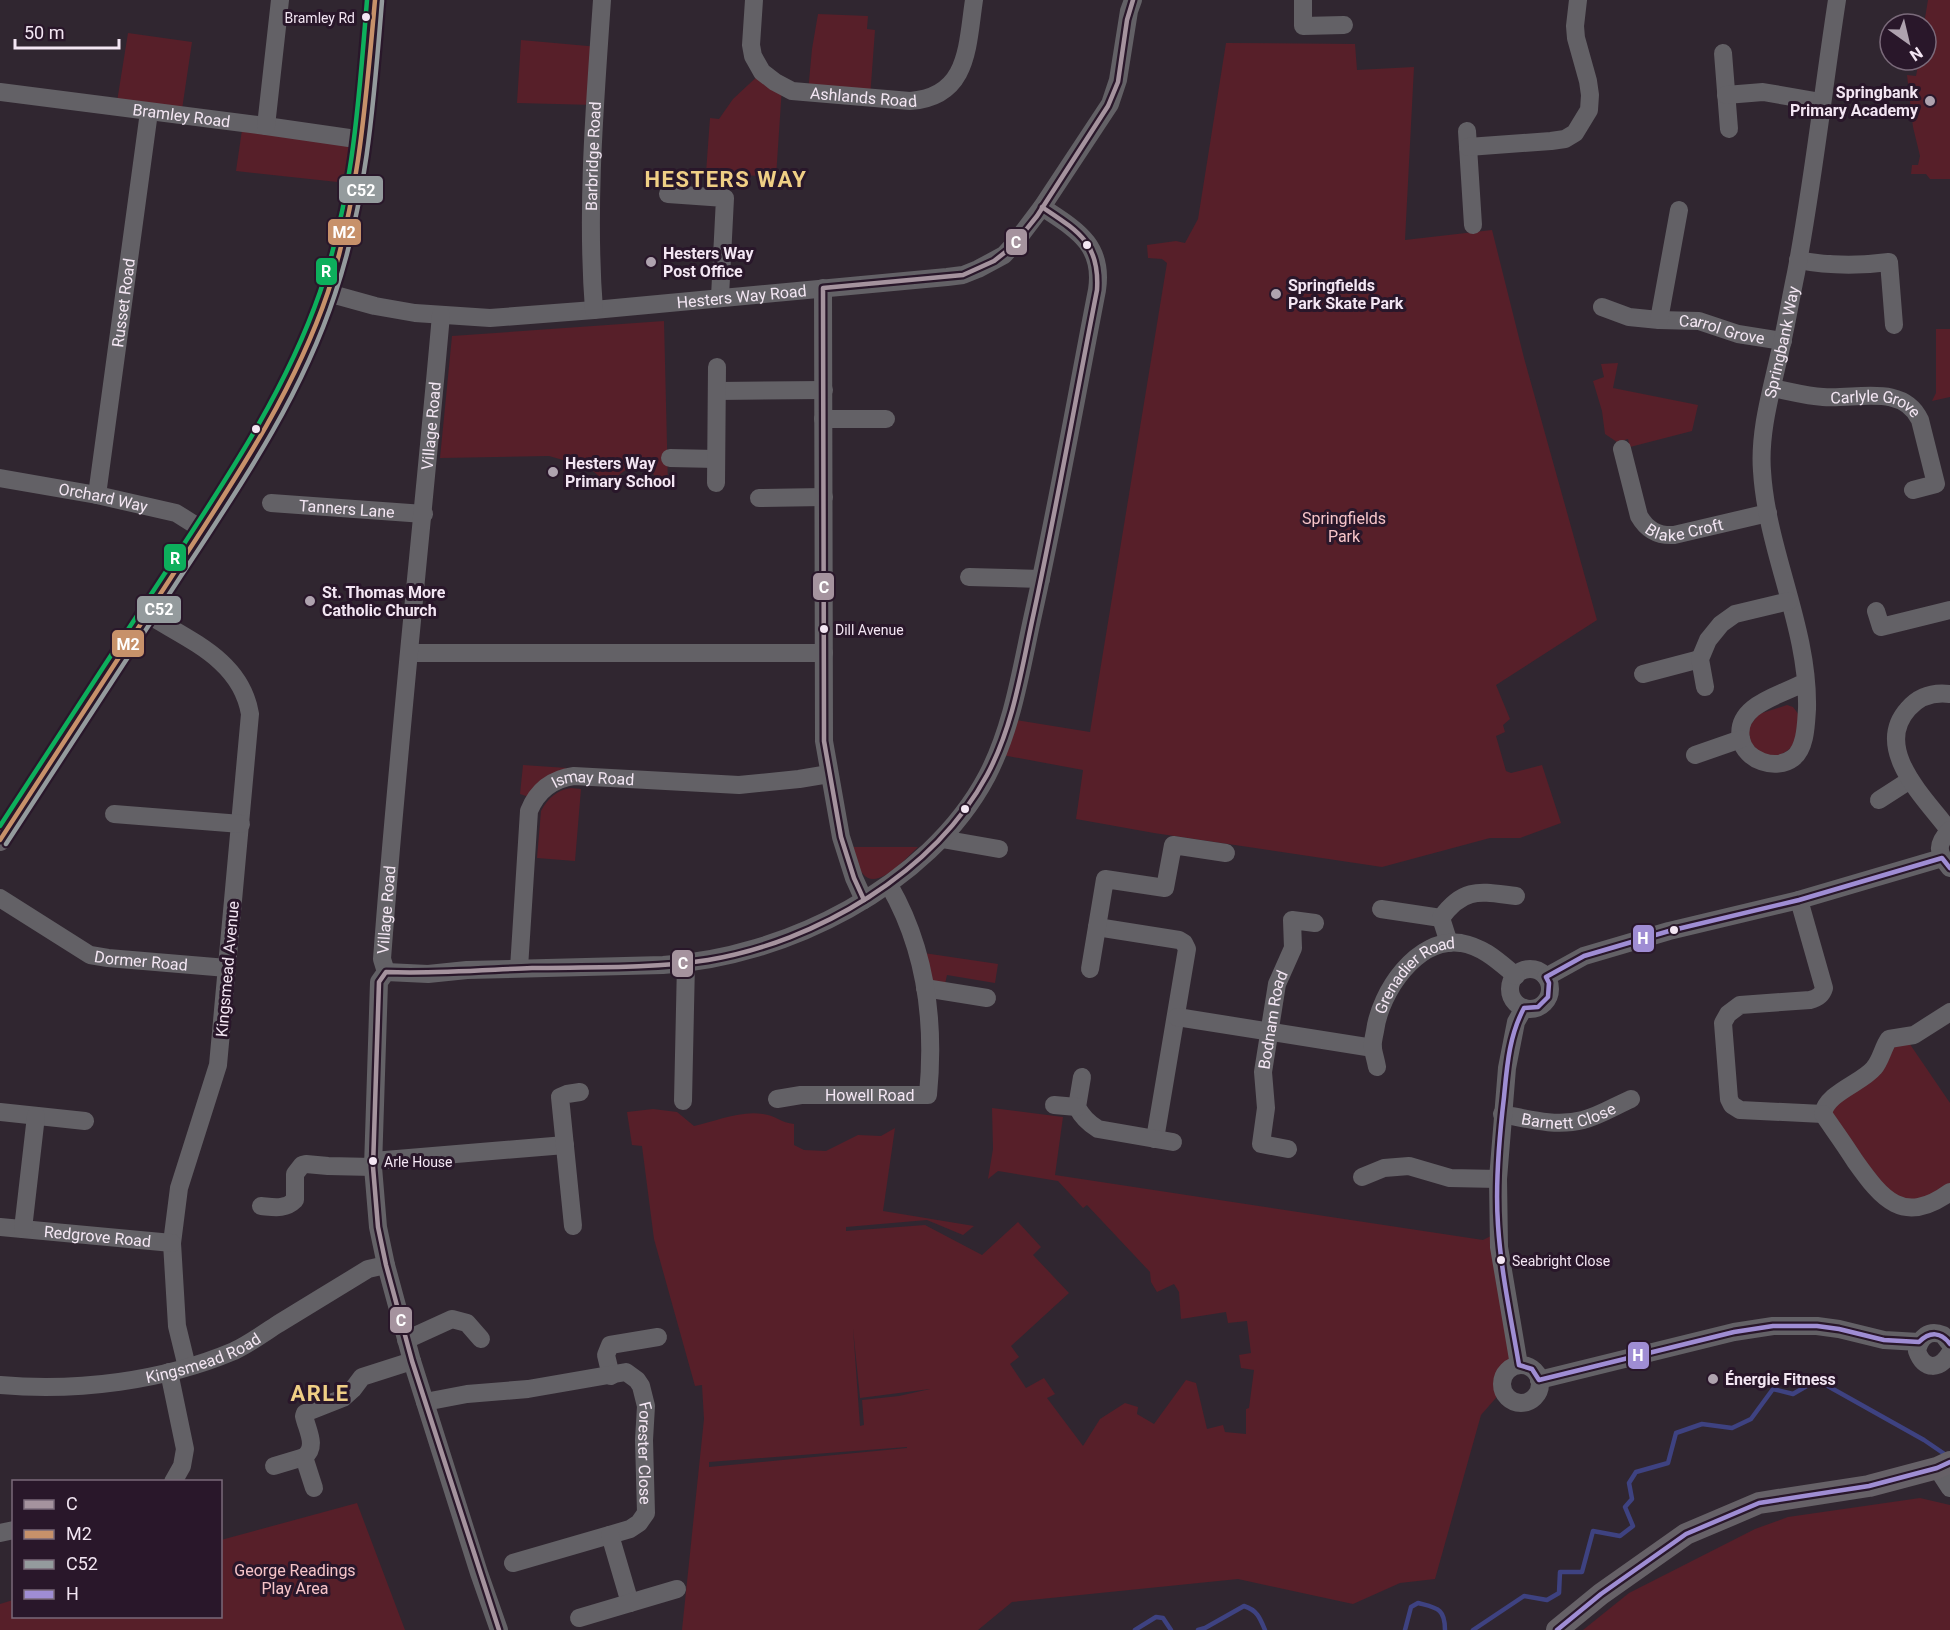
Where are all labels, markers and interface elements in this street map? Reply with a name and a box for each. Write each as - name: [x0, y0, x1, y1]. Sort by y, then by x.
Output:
- place label: Bramley Rd: [285, 10, 355, 26]
- marker: Bramley Rd: [360, 11, 372, 23]
- scale bar: [15, 12, 118, 50]
- north arrow: [1878, 12, 1938, 72]
- text: 50 m: [24, 22, 64, 43]
- text: N: [1906, 43, 1926, 65]
- place label: Springbank Primary Academy: [1790, 83, 1919, 120]
- street label: Ashlands Road: [809, 84, 918, 111]
- marker: Springbank Primary Academy: [1923, 94, 1937, 108]
- street label: Bramley Road: [131, 100, 231, 131]
- street label: Barbridge Road: [582, 101, 605, 211]
- district label: HESTERS WAY: [645, 167, 807, 192]
- line badge: C52: [338, 175, 384, 204]
- text: C52: [347, 181, 375, 200]
- line badge: M2: [327, 218, 362, 246]
- text: M2: [332, 223, 356, 242]
- line badge: C: [1005, 228, 1028, 256]
- text: C: [1011, 233, 1021, 252]
- unlabelled marker: [1081, 239, 1093, 251]
- place label: Hesters Way Post Office: [663, 244, 754, 281]
- marker: Hesters Way Post Office: [644, 255, 658, 269]
- street label: Russet Road: [108, 257, 139, 349]
- line badge: R: [315, 257, 338, 286]
- text: R: [321, 262, 331, 281]
- place label: Springfields Park Skate Park: [1288, 276, 1404, 313]
- street label: Hesters Way Road: [676, 281, 807, 312]
- street label: Springbank Way: [1761, 284, 1803, 400]
- marker: Springfields Park Skate Park: [1269, 287, 1283, 301]
- street label: Carrol Grove: [1679, 312, 1766, 348]
- street label: Village Road: [418, 381, 445, 471]
- street label: Carlyle Grove: [1830, 387, 1925, 421]
- unlabelled marker: [250, 423, 262, 435]
- place label: Hesters Way Primary School: [565, 454, 675, 491]
- marker: Hesters Way Primary School: [546, 465, 560, 479]
- street label: Orchard Way: [57, 479, 150, 516]
- street label: Tanners Lane: [298, 496, 395, 522]
- park label: Springfields Park: [1302, 509, 1386, 546]
- street label: Blake Croft: [1642, 515, 1725, 545]
- line badge: R: [163, 543, 187, 572]
- text: R: [170, 549, 180, 568]
- line badge: C: [812, 572, 835, 601]
- text: C: [819, 578, 829, 597]
- place label: St. Thomas More Catholic Church: [322, 583, 446, 620]
- marker: St. Thomas More Catholic Church: [303, 594, 317, 608]
- line badge: C52: [136, 595, 182, 624]
- text: C52: [145, 600, 173, 619]
- place label: Dill Avenue: [835, 622, 904, 638]
- marker: Dill Avenue: [818, 623, 830, 635]
- line badge: M2: [111, 629, 145, 658]
- text: M2: [116, 635, 140, 654]
- street label: Ismay Road: [548, 766, 635, 792]
- unlabelled marker: [959, 803, 971, 815]
- street label: Village Road: [373, 865, 399, 955]
- street label: Kingsmead Avenue: [212, 900, 243, 1038]
- line badge: H: [1632, 924, 1655, 953]
- unlabelled marker: [1668, 924, 1680, 936]
- text: H: [1637, 929, 1649, 948]
- street label: Grenadier Road: [1371, 933, 1456, 1017]
- street label: Dormer Road: [93, 947, 189, 975]
- line badge: C: [671, 949, 694, 978]
- text: C: [678, 954, 688, 973]
- street label: Bodnam Road: [1255, 967, 1292, 1071]
- street label: Howell Road: [825, 1086, 914, 1105]
- street label: Barnett Close: [1520, 1099, 1619, 1133]
- place label: Arle House: [384, 1154, 453, 1170]
- marker: Arle House: [367, 1155, 379, 1167]
- street label: Redgrove Road: [43, 1222, 152, 1251]
- place label: Seabright Close: [1512, 1253, 1610, 1269]
- marker: Seabright Close: [1495, 1254, 1507, 1266]
- line badge: C: [389, 1306, 413, 1334]
- text: C: [396, 1311, 406, 1330]
- street label: Kingsmead Road: [144, 1329, 264, 1387]
- line badge: H: [1627, 1341, 1650, 1370]
- text: H: [1632, 1346, 1644, 1365]
- place label: Énergie Fitness: [1725, 1370, 1836, 1389]
- marker: Énergie Fitness: [1706, 1372, 1720, 1386]
- district label: ARLE: [290, 1381, 350, 1406]
- street label: Forester Close: [634, 1400, 656, 1505]
- legend: [12, 1480, 222, 1618]
- text: C: [66, 1493, 78, 1514]
- text: M2: [66, 1523, 92, 1544]
- text: C52: [66, 1553, 98, 1574]
- park label: George Readings Play Area: [234, 1561, 356, 1598]
- text: H: [66, 1583, 79, 1604]

